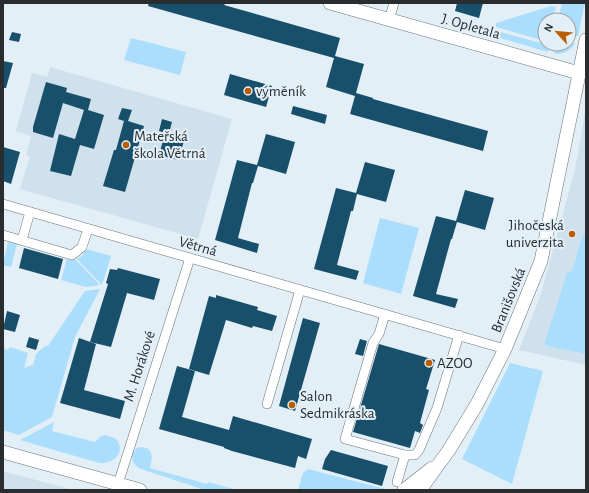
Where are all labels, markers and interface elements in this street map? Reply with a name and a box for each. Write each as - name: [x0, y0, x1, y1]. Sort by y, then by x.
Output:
- street label: J. Opletala: [440, 11, 502, 42]
- north arrow: [537, 12, 577, 52]
- text: N: [542, 22, 555, 34]
- place label: výměník: [256, 84, 306, 99]
- marker: výměník: [243, 86, 253, 96]
- place label: Mateřská škola Větrná: [134, 129, 206, 161]
- marker: Mateřská škola Větrná: [121, 140, 131, 150]
- place label: Jihočeská univerzita: [506, 218, 564, 250]
- marker: Jihočeská univerzita: [567, 229, 577, 239]
- street label: Větrná: [177, 234, 219, 259]
- street label: Branišovská: [489, 265, 528, 335]
- street label: M. Horákové: [121, 329, 158, 403]
- place label: AZOO: [437, 356, 473, 371]
- marker: AZOO: [424, 358, 434, 368]
- place label: Salon Sedmikráska: [300, 389, 375, 421]
- marker: Salon Sedmikráska: [287, 400, 297, 410]

